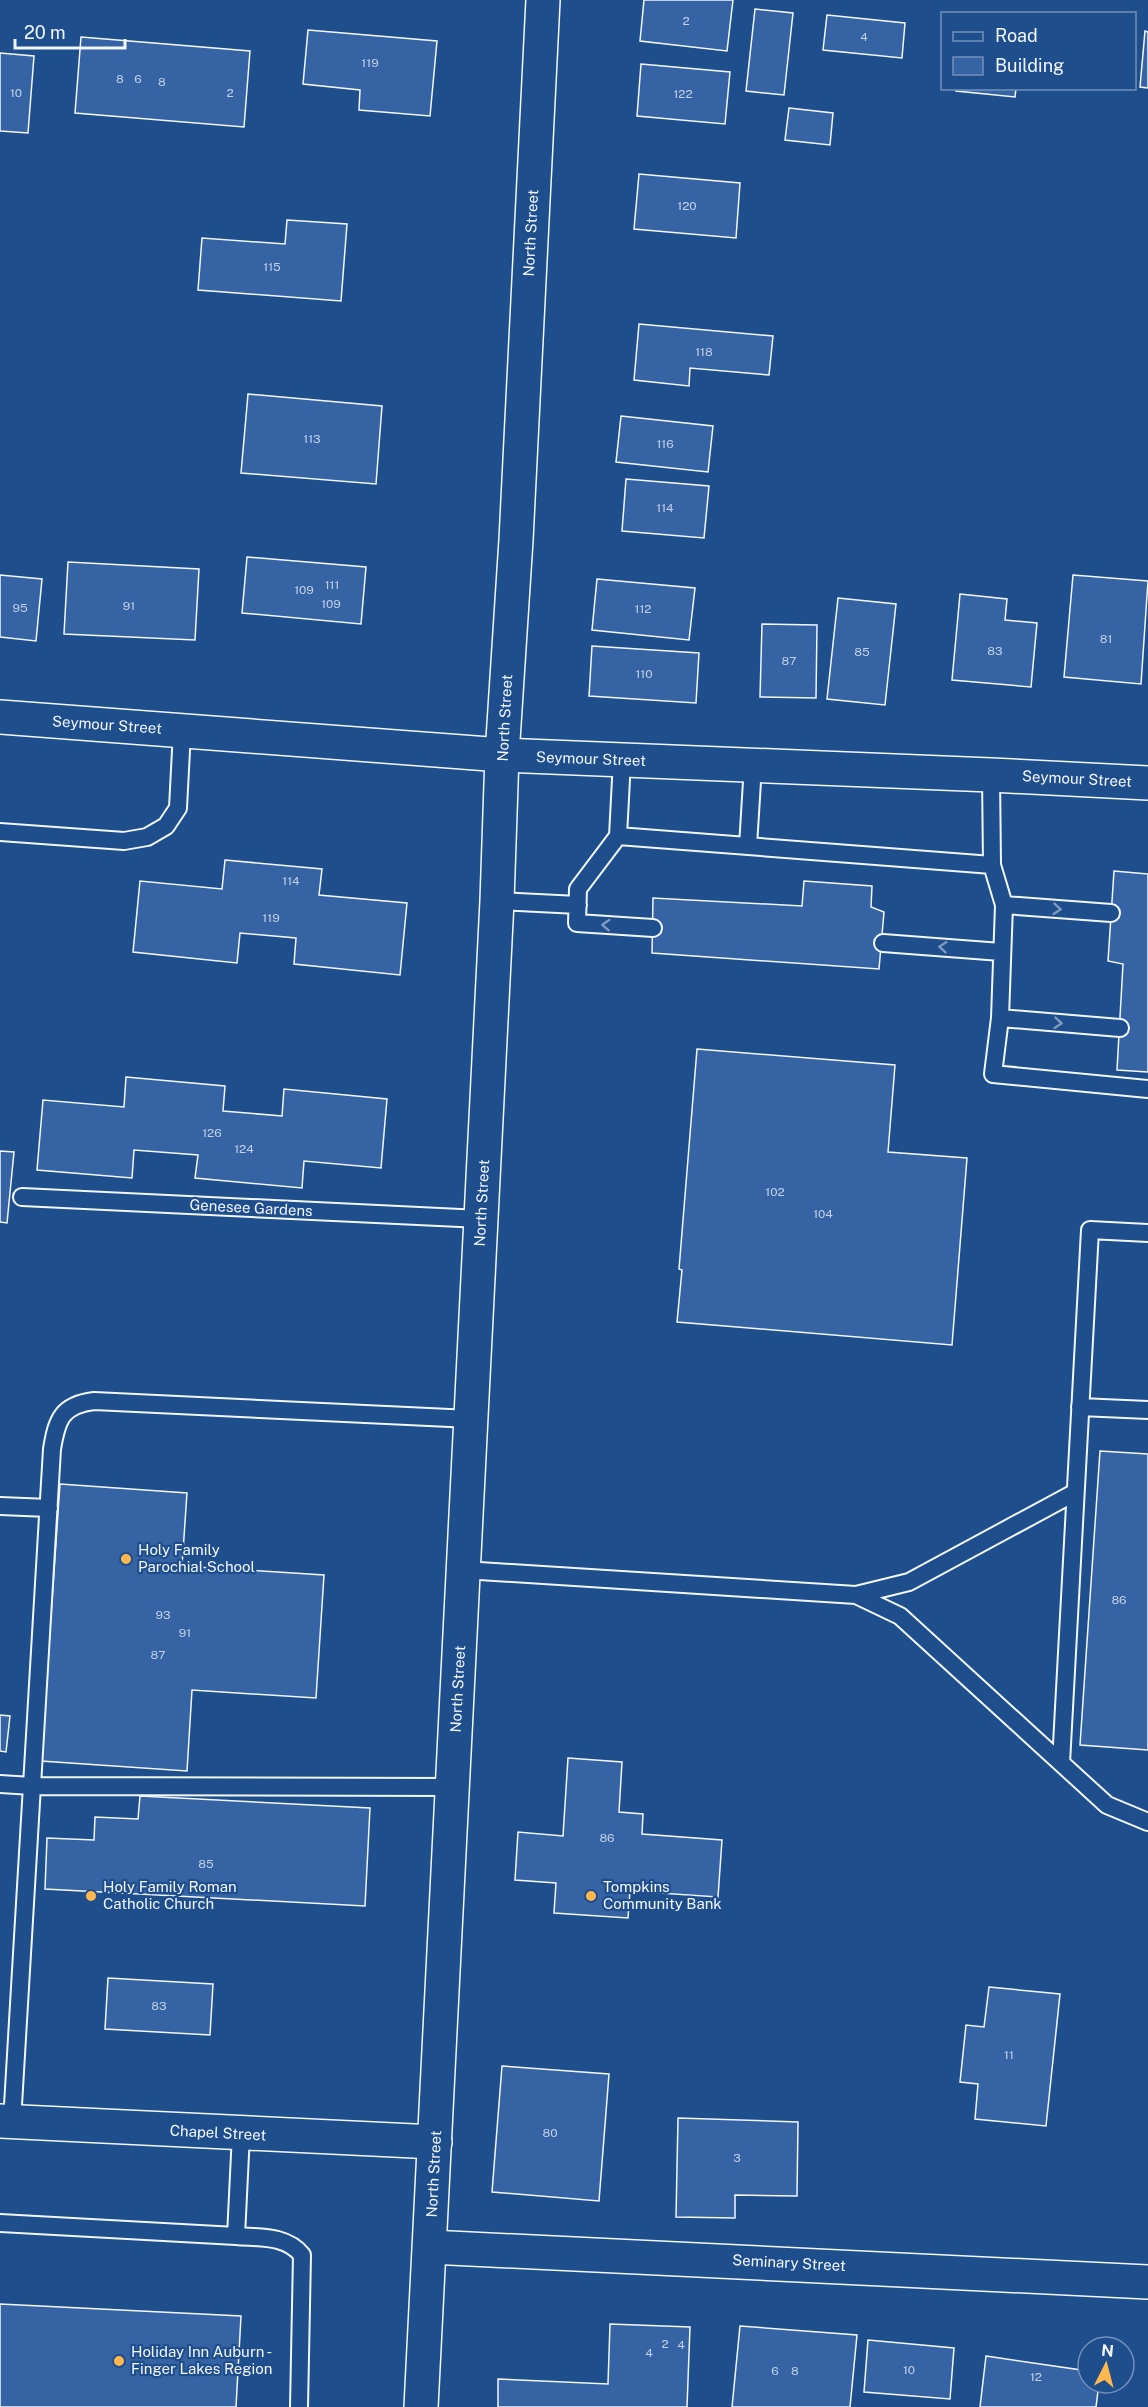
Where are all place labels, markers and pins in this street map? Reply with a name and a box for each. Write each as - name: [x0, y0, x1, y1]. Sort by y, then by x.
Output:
- place label: Holy Family Parochial School: [138, 1541, 255, 1575]
- marker: Holy Family Parochial School: [119, 1552, 133, 1566]
- place label: Holy Family Roman Catholic Church: [103, 1878, 237, 1912]
- place label: Tompkins Community Bank: [603, 1878, 722, 1912]
- marker: Holy Family Roman Catholic Church: [84, 1889, 98, 1903]
- marker: Tompkins Community Bank: [584, 1889, 598, 1903]
- place label: Holiday Inn Auburn - Finger Lakes Region: [131, 2343, 272, 2377]
- marker: Holiday Inn Auburn - Finger Lakes Region: [112, 2354, 126, 2368]

